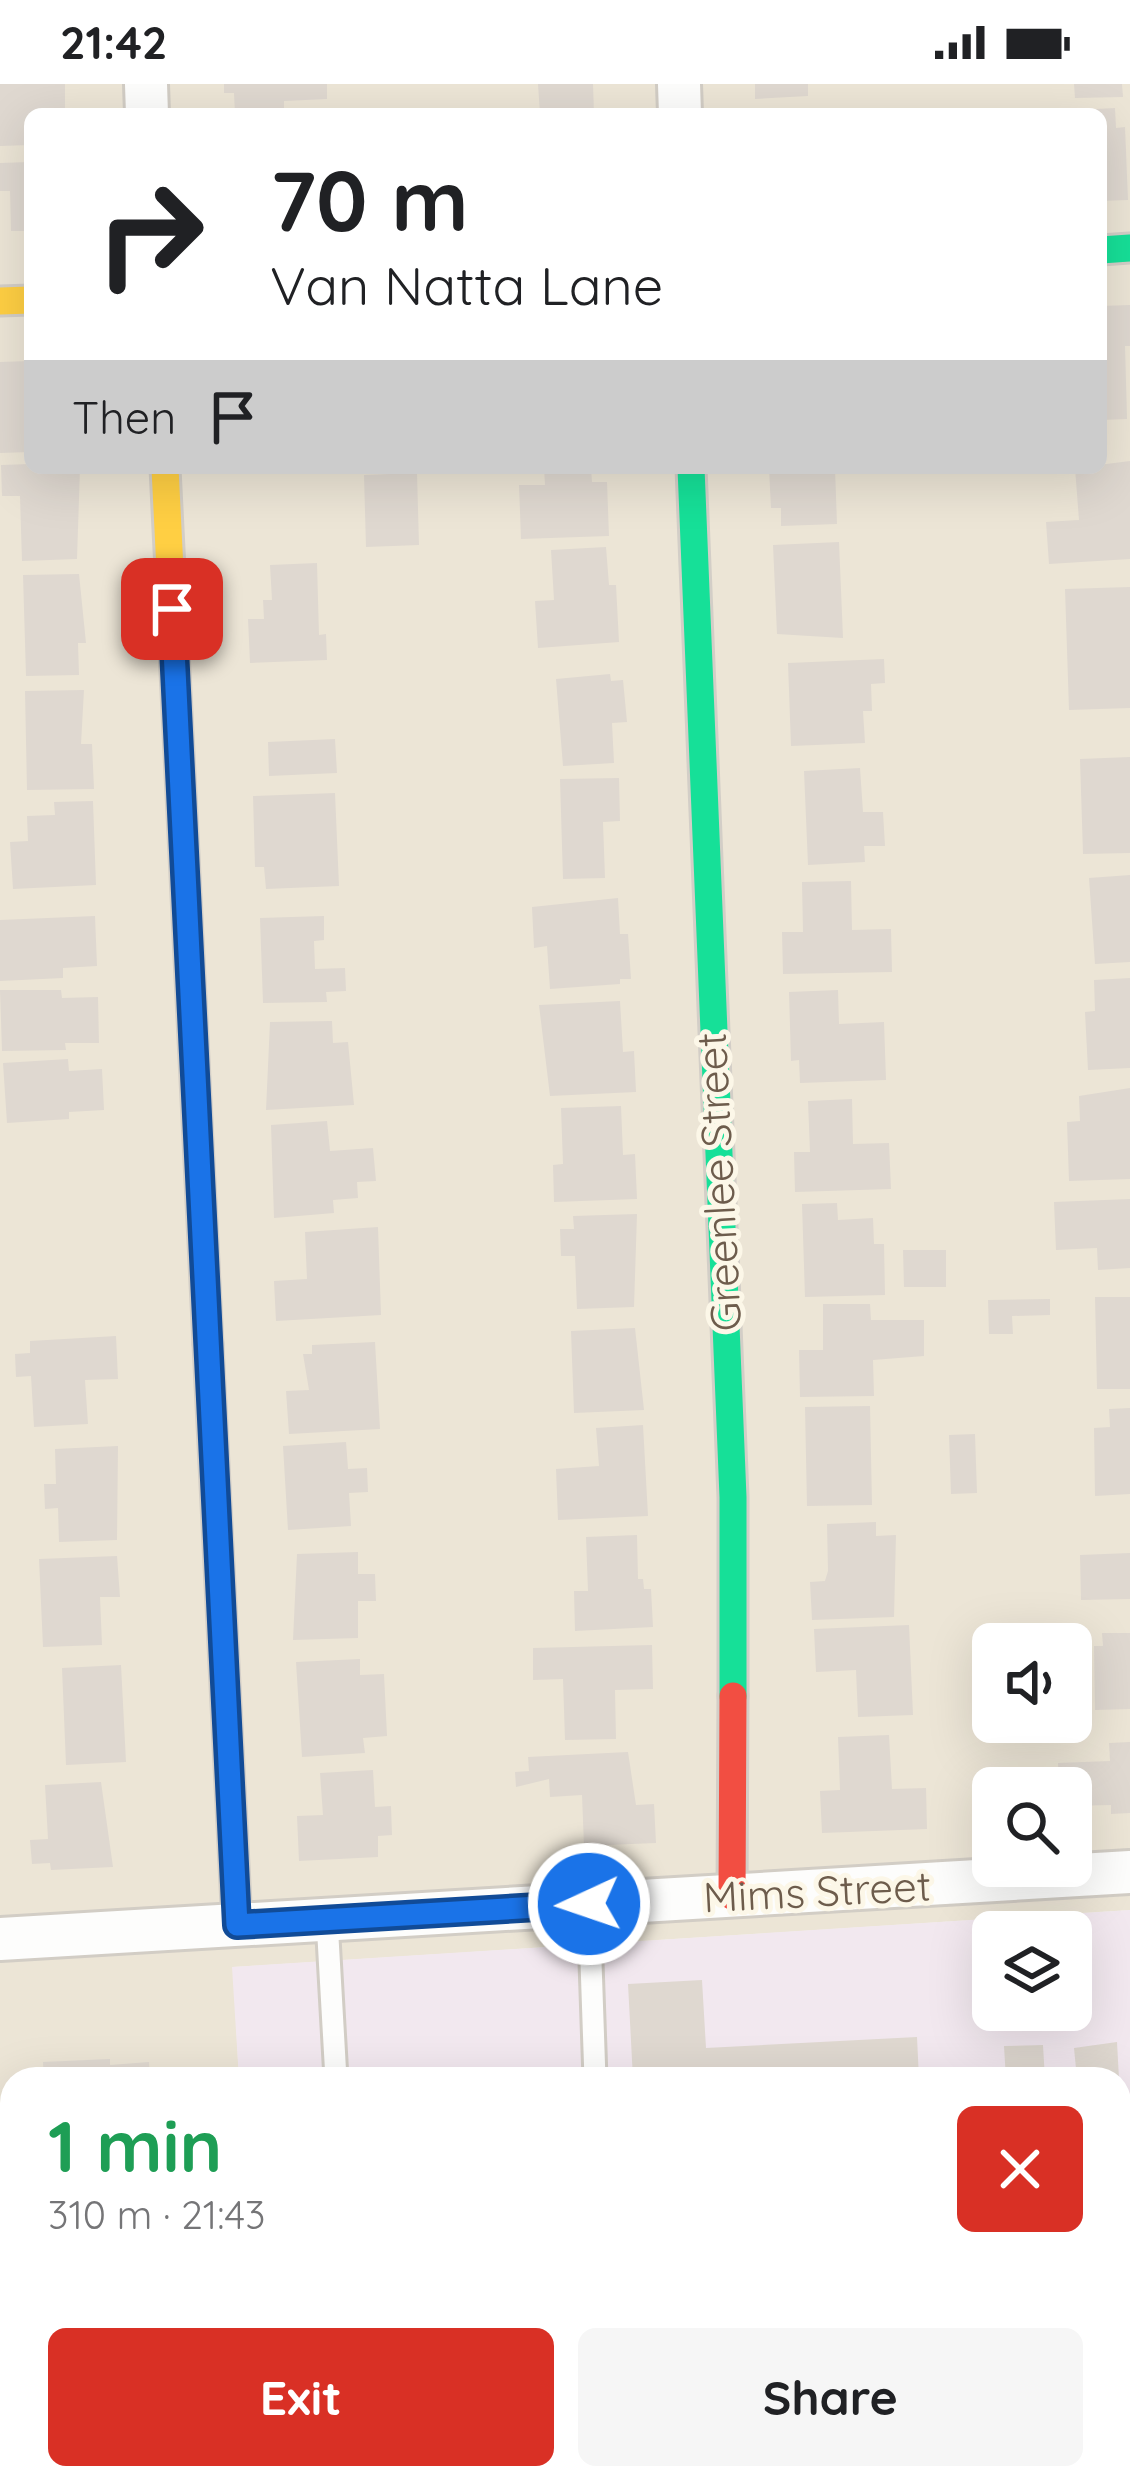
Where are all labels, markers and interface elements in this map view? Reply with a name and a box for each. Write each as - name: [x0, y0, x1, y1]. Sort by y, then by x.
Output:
- text: 21:42: [60, 14, 167, 70]
- text: 70 m: [270, 147, 469, 252]
- icon: right: [72, 156, 228, 312]
- text: Van Natta Lane: [270, 251, 663, 319]
- icon: arrive: [200, 384, 266, 450]
- text: Then: [72, 389, 176, 445]
- pin: [121, 558, 223, 660]
- icon: arrive: [139, 576, 205, 642]
- street label: Greenlee Street: [684, 1031, 752, 1333]
- map controls: [972, 1623, 1092, 2031]
- button: sound: [972, 1623, 1092, 1743]
- button: search: [972, 1767, 1092, 1887]
- position arrow: [526, 1841, 652, 1967]
- street label: Mims Street: [702, 1859, 932, 1923]
- button: layers: [972, 1911, 1092, 2031]
- text: 1 min: [48, 2100, 222, 2190]
- button: close: [957, 2106, 1083, 2232]
- text: 310 m · 21:43: [48, 2190, 266, 2239]
- button: Exit: [48, 2328, 554, 2466]
- button: Share: [578, 2328, 1083, 2466]

